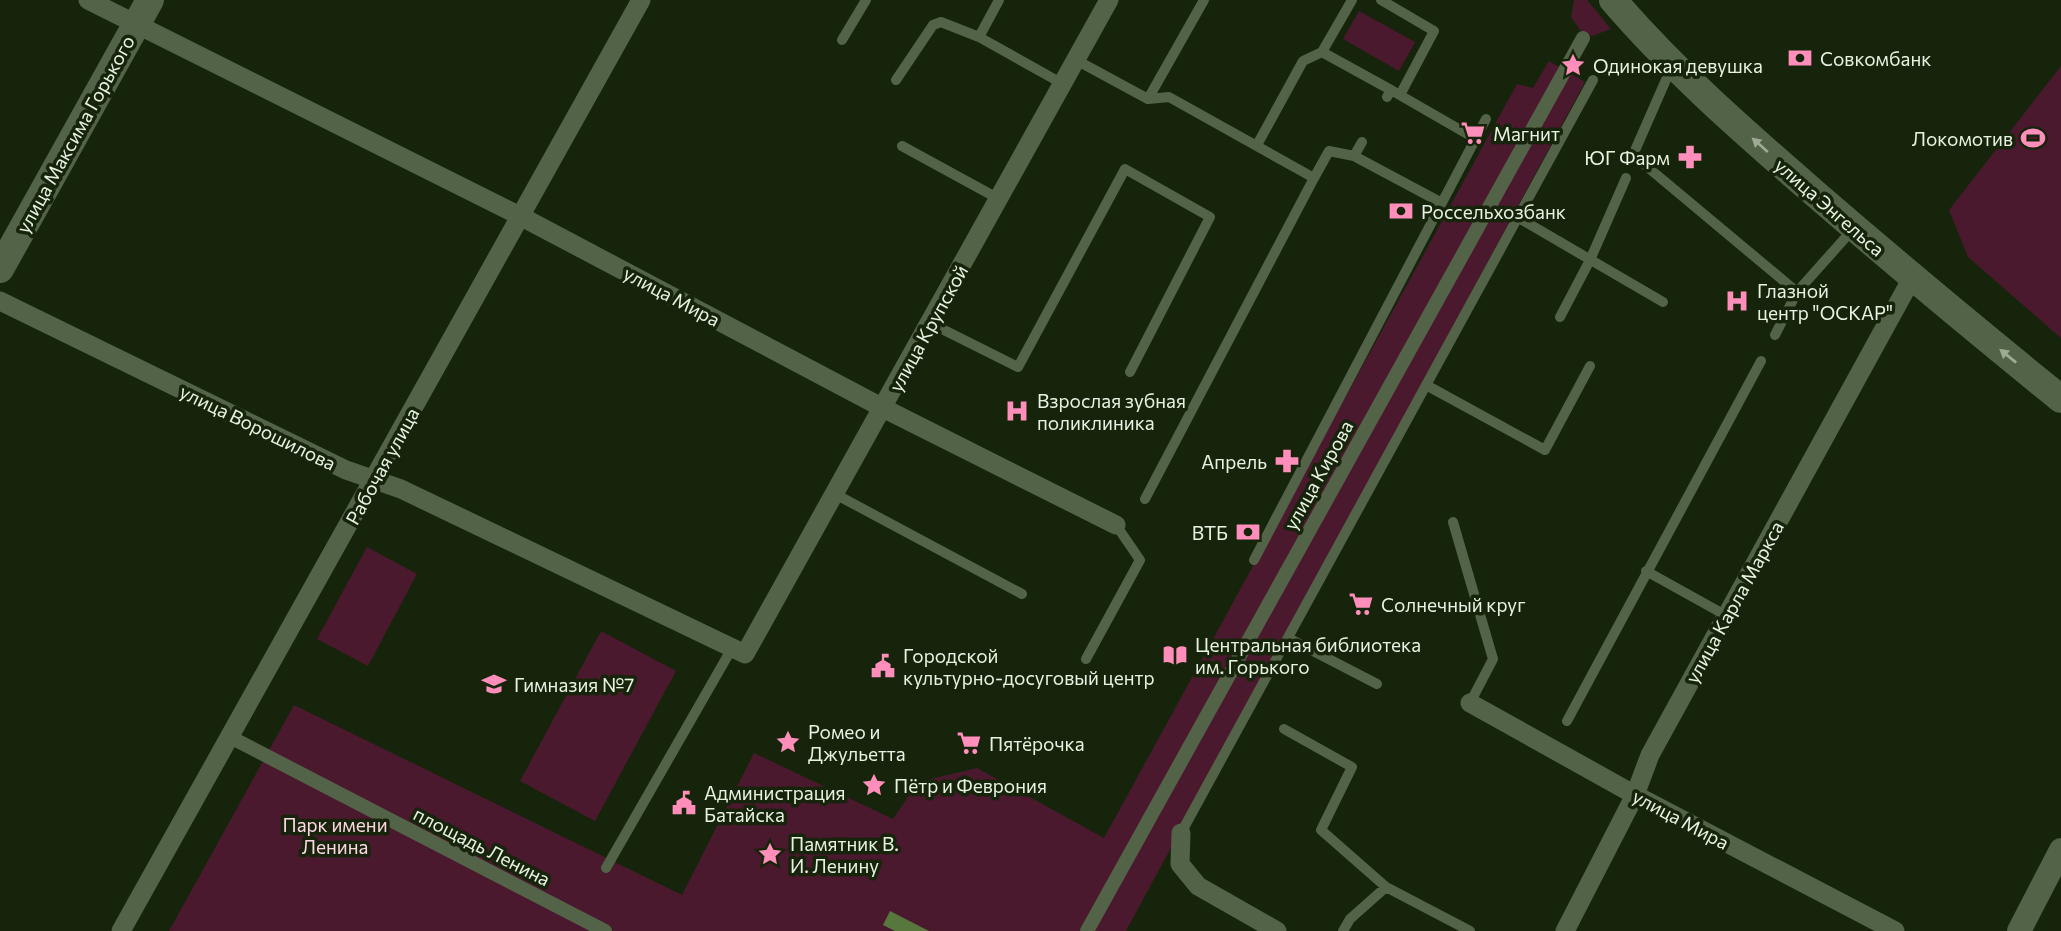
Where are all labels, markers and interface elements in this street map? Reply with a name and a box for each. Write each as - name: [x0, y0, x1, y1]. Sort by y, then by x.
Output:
- street label: улица Максима Горького: [11, 31, 139, 237]
- bank icon: Совкомбанк: [1786, 44, 1814, 72]
- place label: Совкомбанк: [1820, 47, 1931, 70]
- place icon: Одинокая девушка: [1559, 51, 1587, 79]
- place label: Одинокая девушка: [1593, 54, 1763, 77]
- supermarket icon: Магнит: [1459, 119, 1487, 147]
- place label: Магнит: [1493, 122, 1560, 145]
- sports icon: Локомотив: [2019, 124, 2047, 152]
- place label: Локомотив: [1912, 127, 2013, 150]
- one-way arrow: [1751, 137, 1769, 153]
- pharmacy icon: ЮГ Фарм: [1676, 143, 1704, 171]
- place label: ЮГ Фарм: [1584, 146, 1670, 169]
- street label: улица Энгельса: [1770, 153, 1890, 261]
- bank icon: Россельхозбанк: [1387, 197, 1415, 225]
- place label: Россельхозбанк: [1421, 200, 1566, 223]
- street label: улица Мира: [620, 261, 724, 331]
- street label: улица Крупской: [884, 261, 972, 395]
- place label: Глазной центр "ОСКАР": [1757, 279, 1893, 324]
- hospital icon: Глазной центр "ОСКАР": [1723, 287, 1751, 315]
- one-way arrow: [2000, 349, 2017, 364]
- street label: улица Ворошилова: [176, 379, 340, 475]
- place label: Взрослая зубная поликлиника: [1037, 389, 1186, 434]
- hospital icon: Взрослая зубная поликлиника: [1003, 397, 1031, 425]
- street label: Рабочая улица: [340, 403, 424, 529]
- street label: улица Кирова: [1278, 416, 1358, 534]
- pharmacy icon: Апрель: [1273, 447, 1301, 475]
- place label: Апрель: [1201, 450, 1267, 473]
- street label: улица Карла Маркса: [1680, 517, 1788, 687]
- bank icon: ВТБ: [1234, 518, 1262, 546]
- place label: ВТБ: [1192, 521, 1228, 544]
- supermarket icon: Солнечный круг: [1347, 590, 1375, 618]
- place label: Солнечный круг: [1381, 593, 1525, 616]
- place label: Центральная библиотека им. Горького: [1195, 633, 1421, 678]
- library icon: Центральная библиотека им. Горького: [1161, 641, 1189, 669]
- place label: Городской культурно-досуговый центр: [903, 644, 1155, 689]
- public building icon: Городской культурно-досуговый центр: [869, 652, 897, 680]
- school or university icon: Гимназия №7: [480, 670, 508, 698]
- place label: Гимназия №7: [514, 673, 634, 696]
- place label: Ромео и Джульетта: [808, 720, 906, 765]
- place icon: Ромео и Джульетта: [774, 728, 802, 756]
- supermarket icon: Пятёрочка: [955, 729, 983, 757]
- place label: Пятёрочка: [989, 732, 1085, 755]
- place icon: Пётр и Феврония: [860, 771, 888, 799]
- place label: Пётр и Феврония: [894, 774, 1047, 797]
- place label: Администрация Батайска: [704, 781, 846, 826]
- street label: улица Мира: [1629, 784, 1733, 854]
- public building icon: Администрация Батайска: [670, 789, 698, 817]
- street label: площадь Ленина: [410, 802, 554, 890]
- park label: Парк имени Ленина: [282, 813, 388, 858]
- place label: Памятник В. И. Ленину: [790, 832, 899, 877]
- place icon: Памятник В. И. Ленину: [756, 840, 784, 868]

